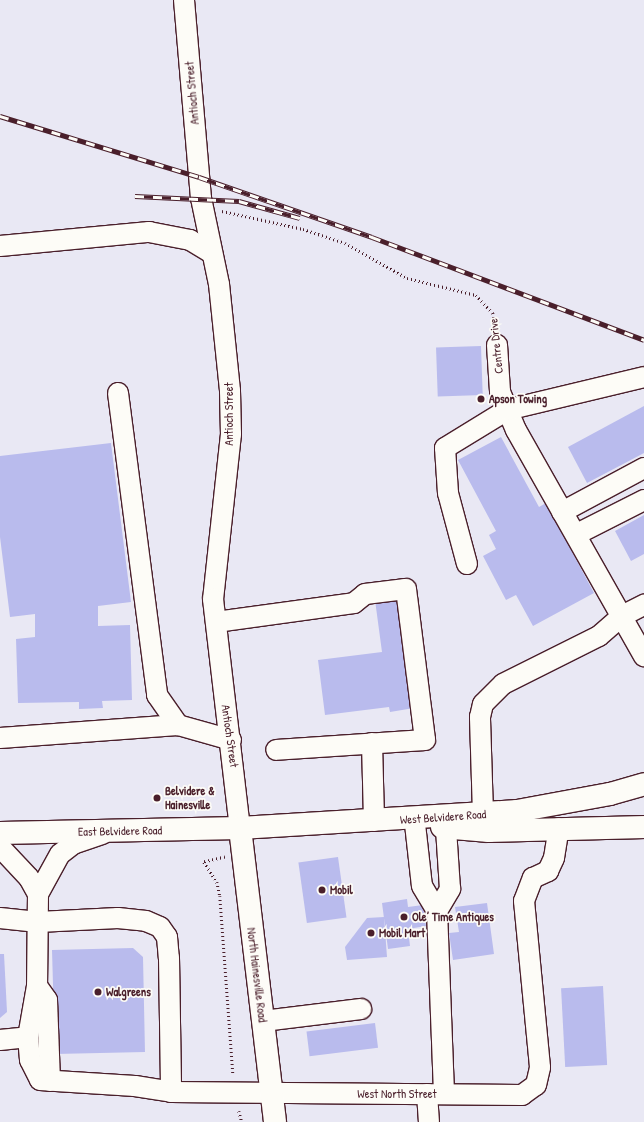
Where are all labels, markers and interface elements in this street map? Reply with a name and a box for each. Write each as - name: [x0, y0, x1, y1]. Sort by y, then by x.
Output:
- street label: Antioch Street: [182, 61, 202, 125]
- street label: Centre Drive: [486, 318, 506, 374]
- street label: Antioch Street: [222, 382, 236, 446]
- place label: Apson Towing: [489, 392, 547, 406]
- marker: Apson Towing: [476, 394, 486, 404]
- street label: Antioch Street: [218, 704, 242, 768]
- place label: Belvidere & Hainesville: [165, 784, 215, 812]
- marker: Belvidere & Hainesville: [152, 793, 162, 803]
- street label: West Belvidere Road: [399, 807, 487, 827]
- street label: East Belvidere Road: [78, 823, 162, 839]
- place label: Mobil: [330, 883, 353, 897]
- marker: Mobil: [317, 885, 327, 895]
- place label: Ole’ Time Antiques: [412, 910, 494, 924]
- marker: Ole’ Time Antiques: [399, 912, 409, 922]
- place label: Mobil Mart: [379, 926, 425, 940]
- street label: North Hainesville Road: [244, 927, 270, 1023]
- marker: Mobil Mart: [366, 928, 376, 938]
- place label: Walgreens: [106, 985, 151, 999]
- marker: Walgreens: [93, 987, 103, 997]
- street label: West North Street: [357, 1087, 437, 1101]

